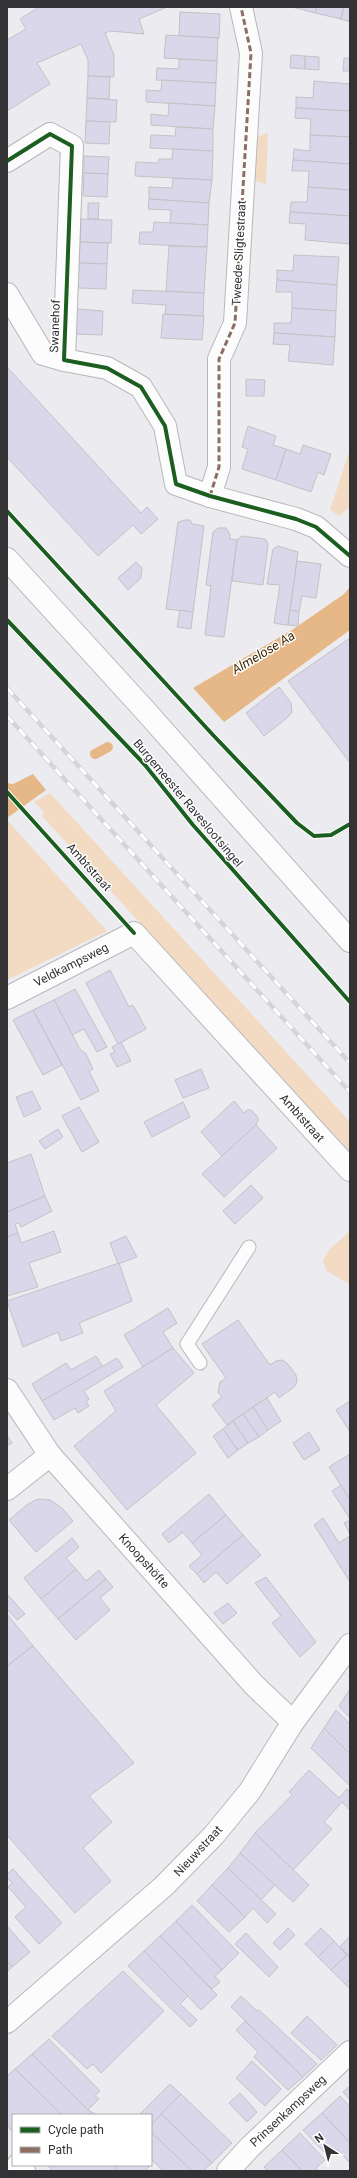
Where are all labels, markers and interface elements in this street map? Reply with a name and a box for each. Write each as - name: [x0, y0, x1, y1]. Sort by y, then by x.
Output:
- street label: Tweede Sligtestraat: [229, 200, 249, 306]
- street label: Swanehof: [47, 298, 63, 353]
- water label: Almelose Aa: [228, 628, 298, 678]
- street label: Burgemeester Raveslootsingel: [130, 736, 246, 870]
- street label: Ambtstraat: [64, 840, 114, 894]
- street label: Veldkampsweg: [31, 940, 111, 990]
- street label: Ambtstraat: [277, 1091, 327, 1145]
- street label: Knoopshöfte: [116, 1531, 172, 1591]
- street label: Nieuwstraat: [171, 1823, 225, 1879]
- street label: Prinsenkampsweg: [247, 2072, 329, 2150]
- legend: [12, 2114, 152, 2166]
- text: Cycle path: [48, 2123, 104, 2137]
- north arrow: [305, 2126, 345, 2166]
- text: N: [312, 2131, 327, 2146]
- text: Path: [48, 2143, 73, 2157]

